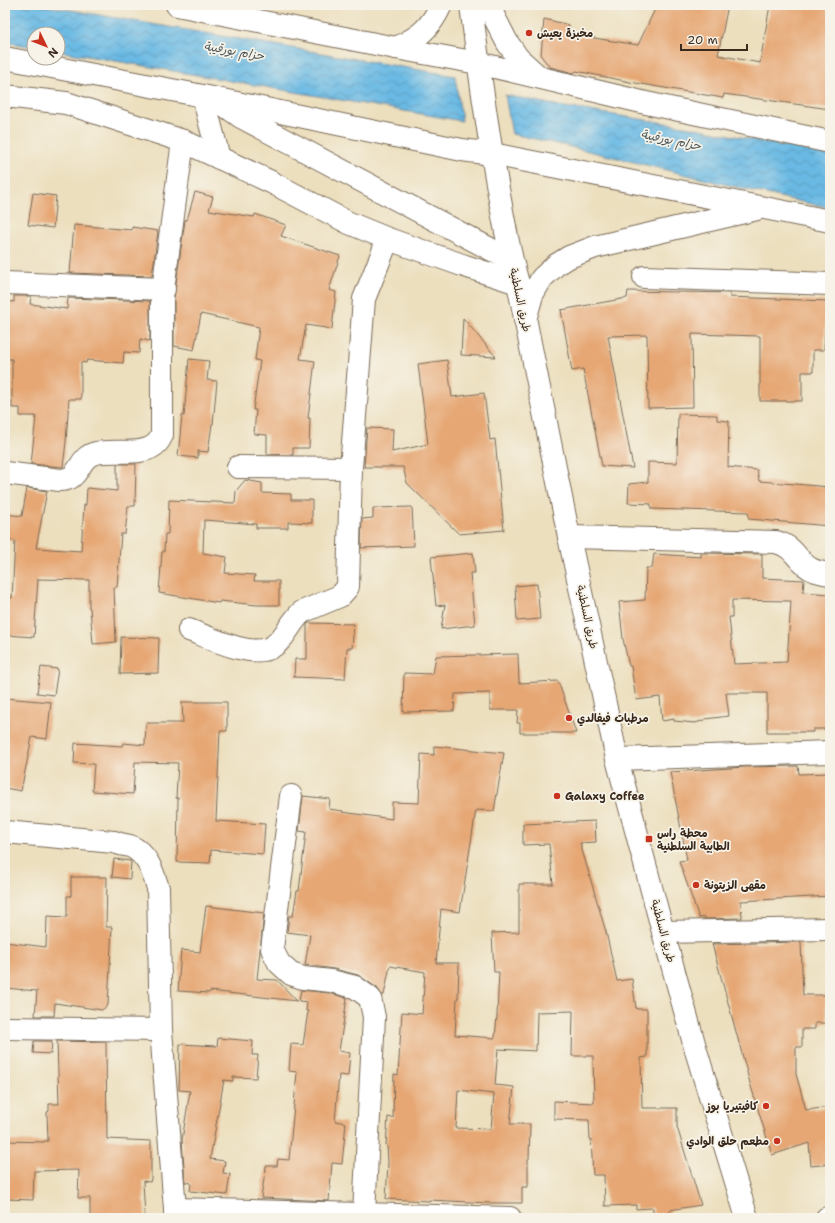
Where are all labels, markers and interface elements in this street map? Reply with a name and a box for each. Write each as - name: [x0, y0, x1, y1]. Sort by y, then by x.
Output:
- north arrow: [26, 26, 66, 66]
- place label: مخبزة يعيش: [537, 26, 593, 41]
- scale bar: [681, 26, 747, 52]
- marker: مخبزة يعيش: [524, 28, 534, 38]
- text: 20 m: [687, 32, 718, 48]
- water label: حزام بورقيبة: [202, 38, 266, 66]
- text: N: [44, 44, 61, 61]
- water label: حزام بورقيبة: [639, 126, 703, 156]
- street label: طريق السلطنية: [506, 267, 534, 333]
- street label: طريق السلطنية: [573, 584, 601, 650]
- place label: مرطبات فيفالدي: [577, 711, 649, 727]
- marker: مرطبات فيفالدي: [564, 713, 574, 723]
- place label: Galaxy Coffee: [565, 789, 645, 804]
- marker: Galaxy Coffee: [552, 791, 562, 801]
- place label: محطة راس الطابية السلطنية: [657, 826, 730, 854]
- marker: محطة راس الطابية السلطنية: [644, 834, 654, 844]
- place label: مقهى الزيتونة: [704, 878, 766, 893]
- marker: مقهى الزيتونة: [691, 880, 701, 890]
- street label: طريق السلطنية: [647, 898, 679, 964]
- place label: كافيتيريا بوز: [706, 1099, 758, 1114]
- marker: كافيتيريا بوز: [761, 1101, 771, 1111]
- place label: مطعم حلق الوادي: [686, 1134, 769, 1150]
- marker: مطعم حلق الوادي: [772, 1136, 782, 1146]

